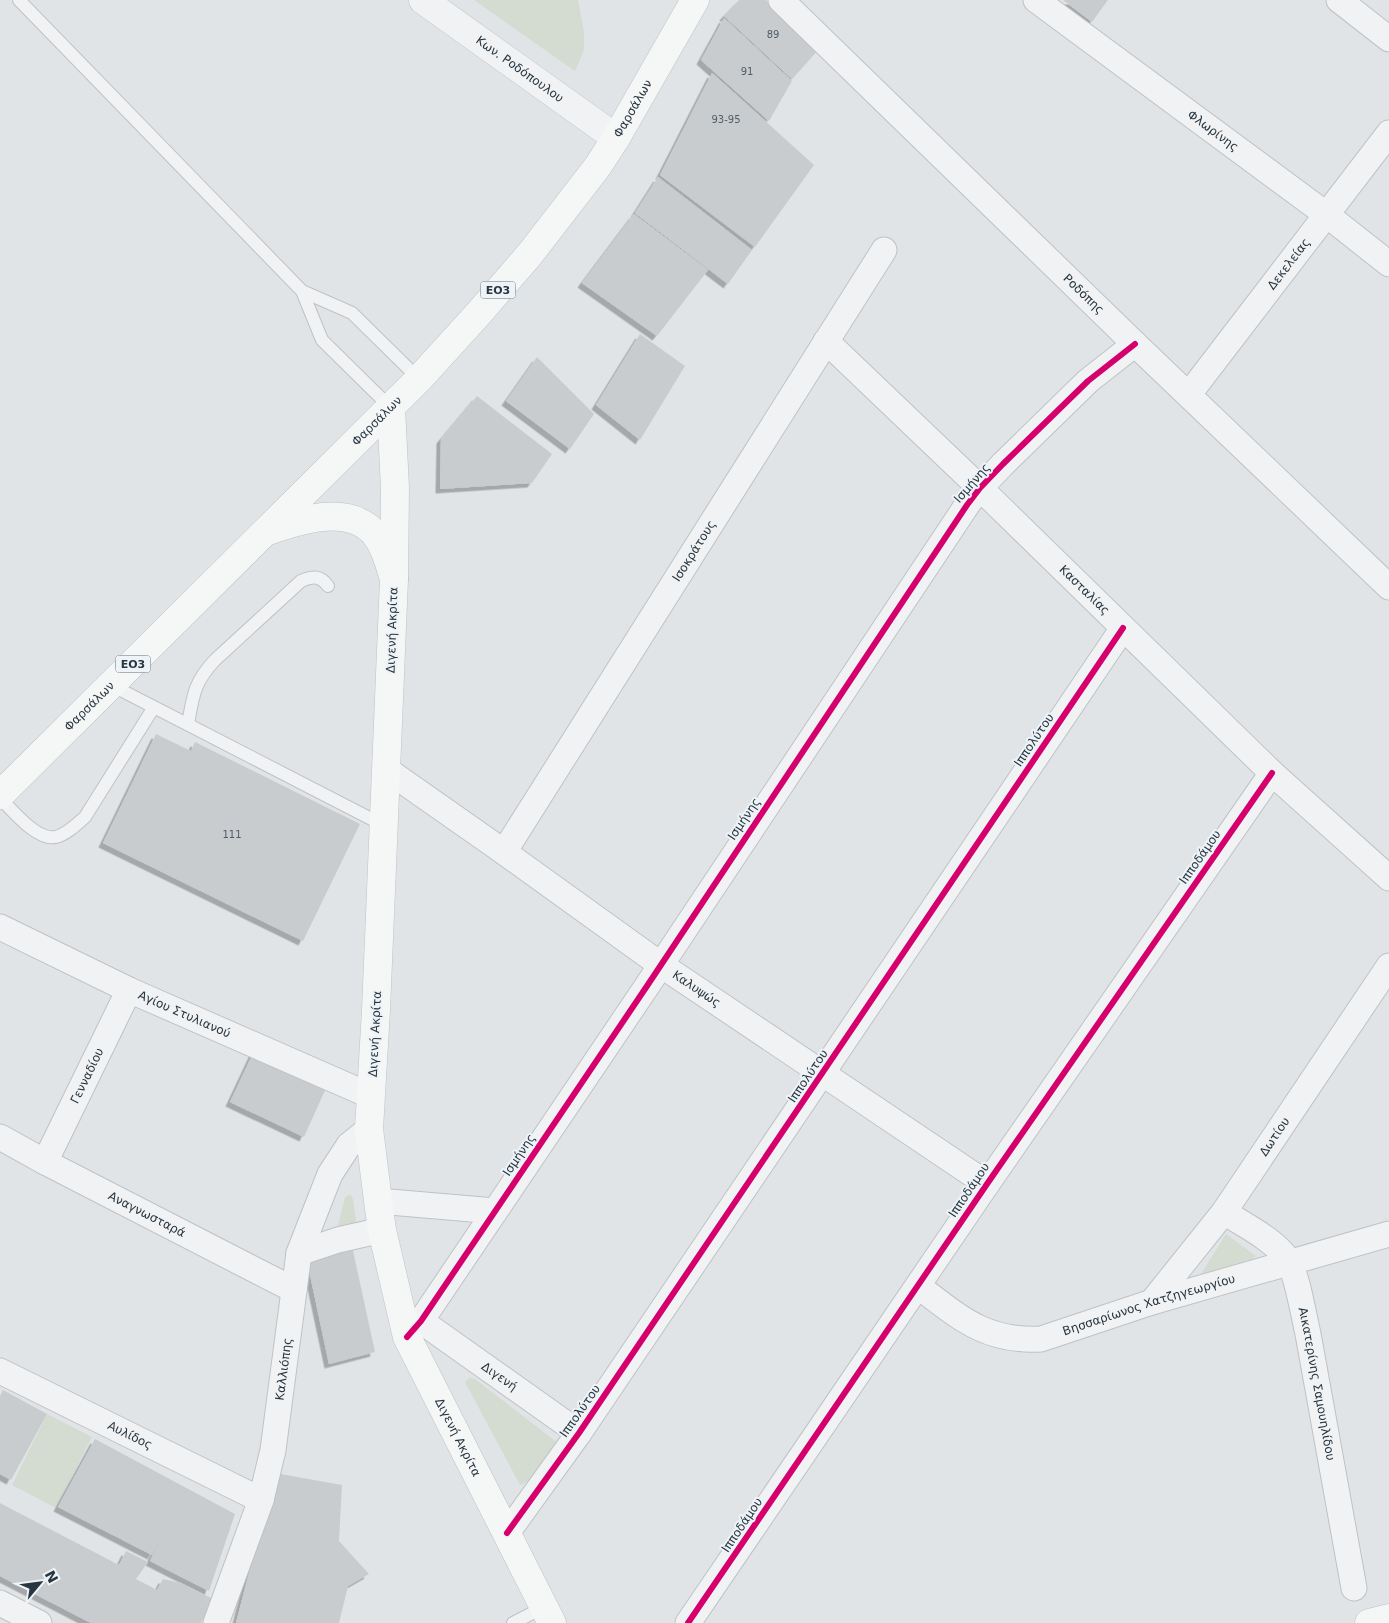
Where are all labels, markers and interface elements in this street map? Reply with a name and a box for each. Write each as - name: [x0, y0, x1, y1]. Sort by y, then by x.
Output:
- house number: 89: [767, 29, 779, 40]
- street label: Κων. Ροδόπουλου: [473, 33, 566, 105]
- house number: 91: [741, 66, 753, 77]
- street label: Φαρσάλων: [611, 77, 655, 140]
- street label: Φλωρίνης: [1185, 107, 1241, 154]
- house number: 93-95: [711, 114, 741, 125]
- street label: Δεκελείας: [1265, 235, 1313, 292]
- street label: Ροδόπης: [1060, 271, 1107, 317]
- road number: ΕΟ3: [480, 282, 516, 298]
- street label: Φαρσάλων: [349, 393, 405, 449]
- street label: Ισμήνης: [951, 460, 993, 506]
- street label: Ισοκράτους: [670, 518, 719, 584]
- street label: Κασταλίας: [1057, 562, 1113, 618]
- street label: Διγενή Ακρίτα: [384, 587, 401, 673]
- road number: ΕΟ3: [116, 656, 150, 672]
- street label: Φαρσάλων: [62, 678, 117, 734]
- street label: Ιππολύτου: [1011, 711, 1057, 769]
- street label: Ισμήνης: [725, 795, 763, 843]
- street label: Ιπποδάμου: [1176, 827, 1224, 887]
- house number: 111: [222, 829, 242, 840]
- street label: Καλυψώς: [670, 968, 723, 1010]
- street label: Αγίου Στυλιανού: [136, 988, 233, 1041]
- street label: Διγενή Ακρίτα: [366, 991, 384, 1077]
- street label: Γενναδίου: [68, 1046, 107, 1106]
- street label: Ιππολύτου: [785, 1047, 831, 1105]
- street label: Δωτίου: [1257, 1114, 1293, 1159]
- street label: Ισμήνης: [500, 1131, 538, 1179]
- street label: Ιπποδάμου: [946, 1160, 992, 1220]
- street label: Αναγνωσταρά: [106, 1189, 188, 1240]
- street label: Βησσαρίωνος Χατζηγεωργίου: [1061, 1271, 1237, 1338]
- street label: Αικατερίνης Σαμουηλίδου: [1296, 1306, 1338, 1462]
- street label: Καλλιόπης: [273, 1337, 295, 1401]
- street label: Διγενή: [479, 1359, 520, 1394]
- street label: Ιππολύτου: [557, 1382, 603, 1440]
- street label: Διγενή Ακρίτα: [432, 1396, 484, 1479]
- street label: Αυλίδος: [105, 1418, 155, 1452]
- street label: Ιπποδάμου: [719, 1495, 765, 1555]
- north arrow: [15, 1558, 65, 1608]
- text: N: [42, 1568, 61, 1586]

